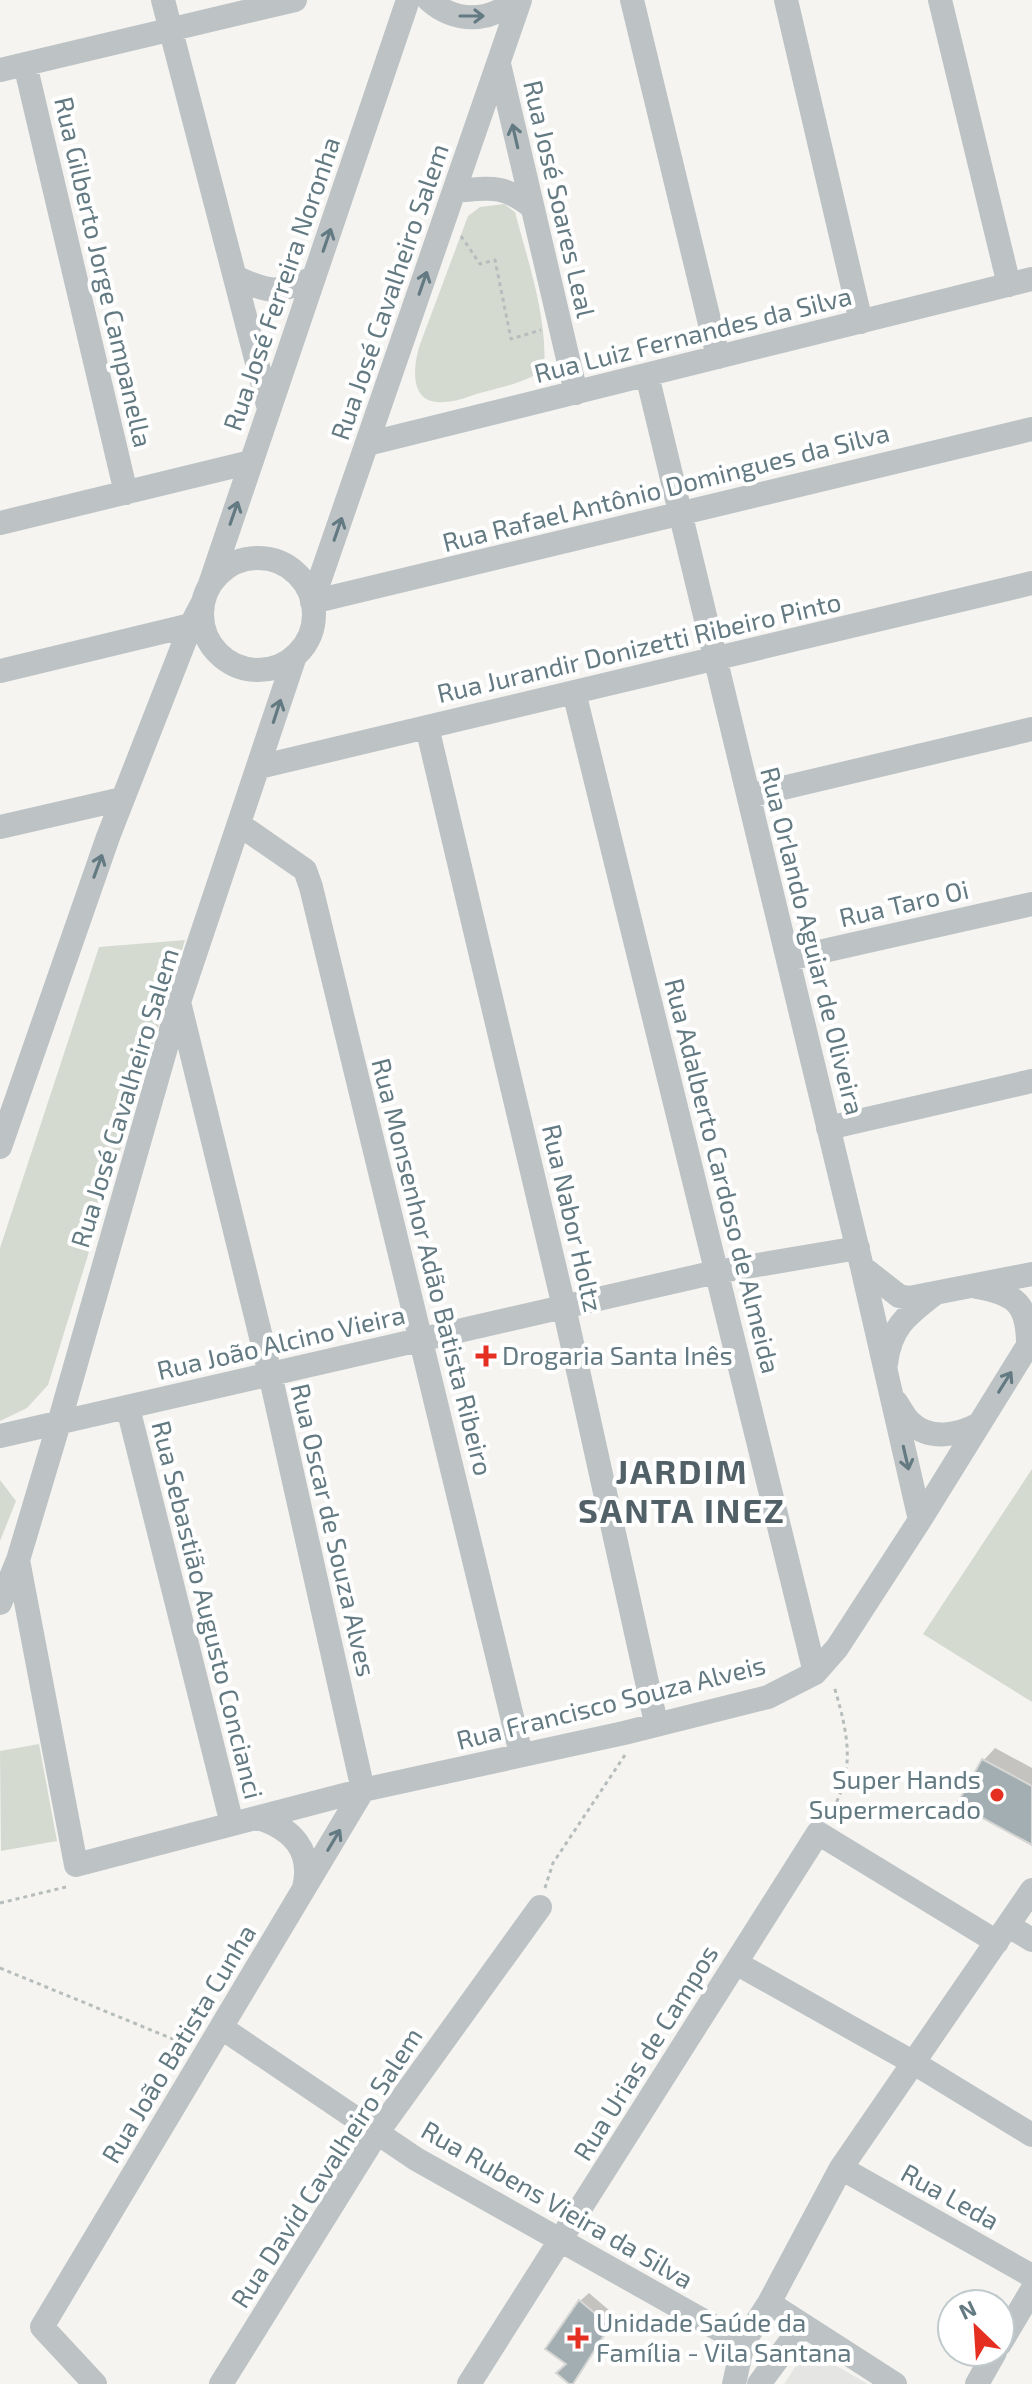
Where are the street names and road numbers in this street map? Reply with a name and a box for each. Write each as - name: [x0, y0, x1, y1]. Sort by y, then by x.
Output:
- street label: Rua José Soares Leal: [518, 77, 603, 321]
- street label: Rua Gilberto Jorge Campanella: [49, 93, 160, 450]
- street label: Rua José Ferreira Noronha: [216, 133, 345, 434]
- street label: Rua José Cavalheiro Salem: [323, 139, 454, 444]
- street label: Rua Luiz Fernandes da Silva: [531, 279, 855, 388]
- street label: Rua Rafael Antônio Domingues da Silva: [439, 416, 892, 557]
- street label: Rua Jurandir Donizetti Ribeiro Pinto: [434, 585, 844, 708]
- street label: Rua Orlando Aguiar de Oliveira: [755, 763, 872, 1118]
- street label: Rua Taro Oi: [836, 873, 971, 932]
- street label: Rua José Cavalheiro Salem: [63, 944, 184, 1251]
- street label: Rua Adalberto Cardoso de Almeida: [659, 975, 788, 1376]
- street label: Rua Monsenhor Adão Batista Ribeiro: [366, 1055, 500, 1479]
- street label: Rua Nabor Holtz: [537, 1121, 610, 1315]
- street label: Rua João Alcino Vieira: [154, 1298, 408, 1385]
- street label: Rua Oscar de Souza Alves: [286, 1380, 383, 1679]
- street label: Rua Sebastião Augusto Concianci: [146, 1417, 271, 1802]
- street label: Rua Francisco Souza Alveis: [453, 1648, 768, 1755]
- street label: Rua João Batista Cunha: [94, 1918, 261, 2168]
- street label: Rua Urias de Campos: [566, 1939, 724, 2166]
- street label: Rua David Cavalheiro Salem: [224, 2021, 428, 2313]
- street label: Rua Rubens Vieira da Silva: [416, 2113, 699, 2294]
- street label: Rua Leda: [896, 2156, 1005, 2235]

